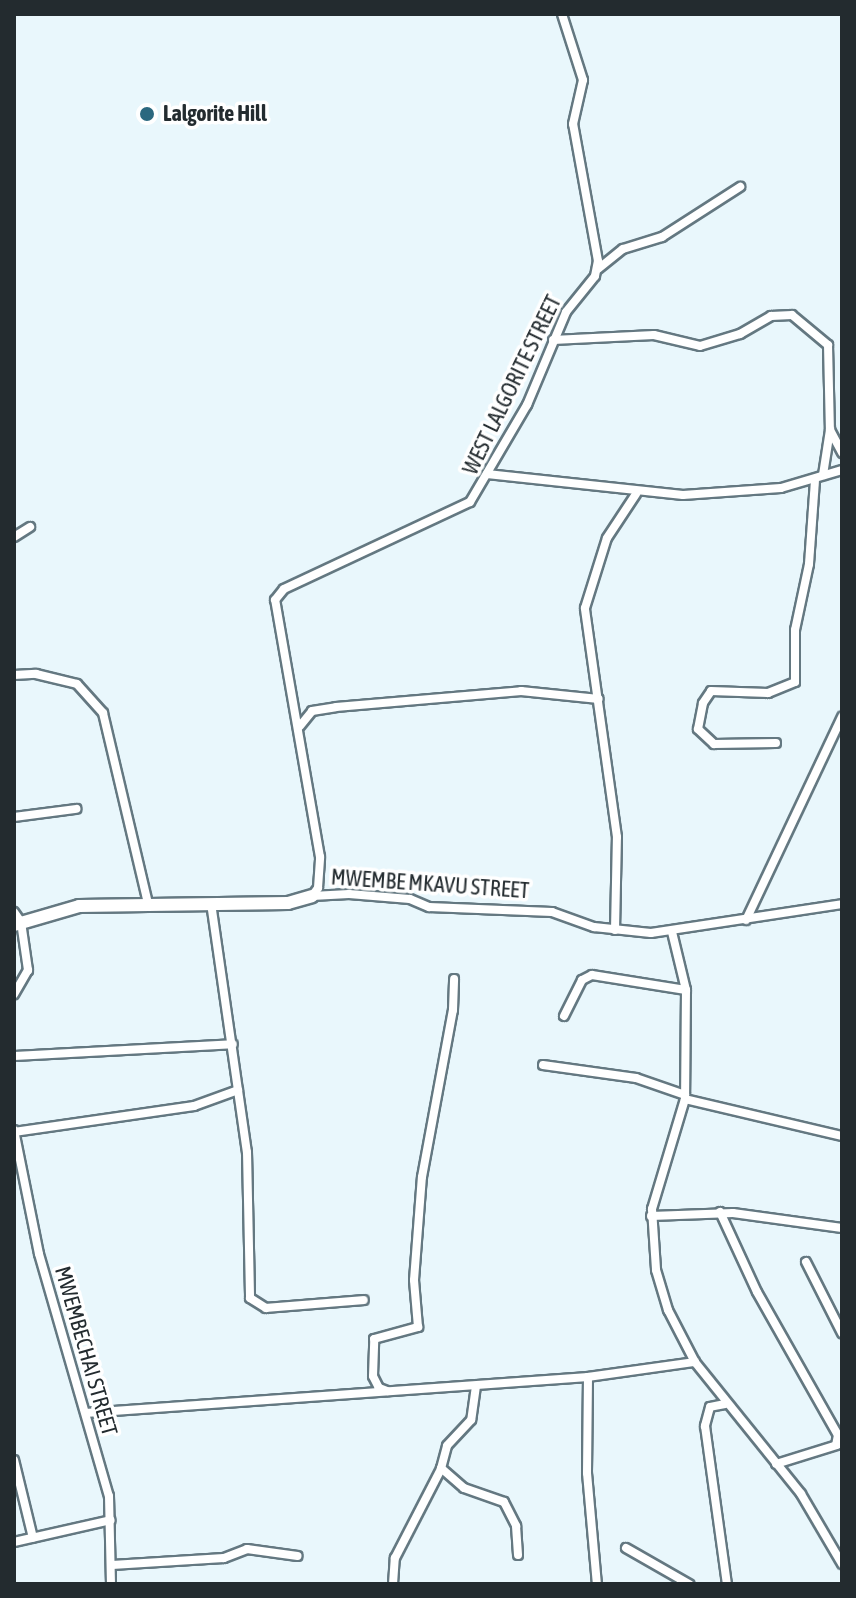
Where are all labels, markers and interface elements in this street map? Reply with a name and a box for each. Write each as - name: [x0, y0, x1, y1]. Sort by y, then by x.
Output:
- place label: Lalgorite Hill: [163, 101, 267, 127]
- marker: Lalgorite Hill: [138, 105, 156, 123]
- street label: WEST LALGORITE STREET: [457, 291, 567, 479]
- street label: MWEMBE MKAVU STREET: [330, 864, 530, 904]
- street label: MWEMBECHAI STREET: [49, 1263, 123, 1439]

